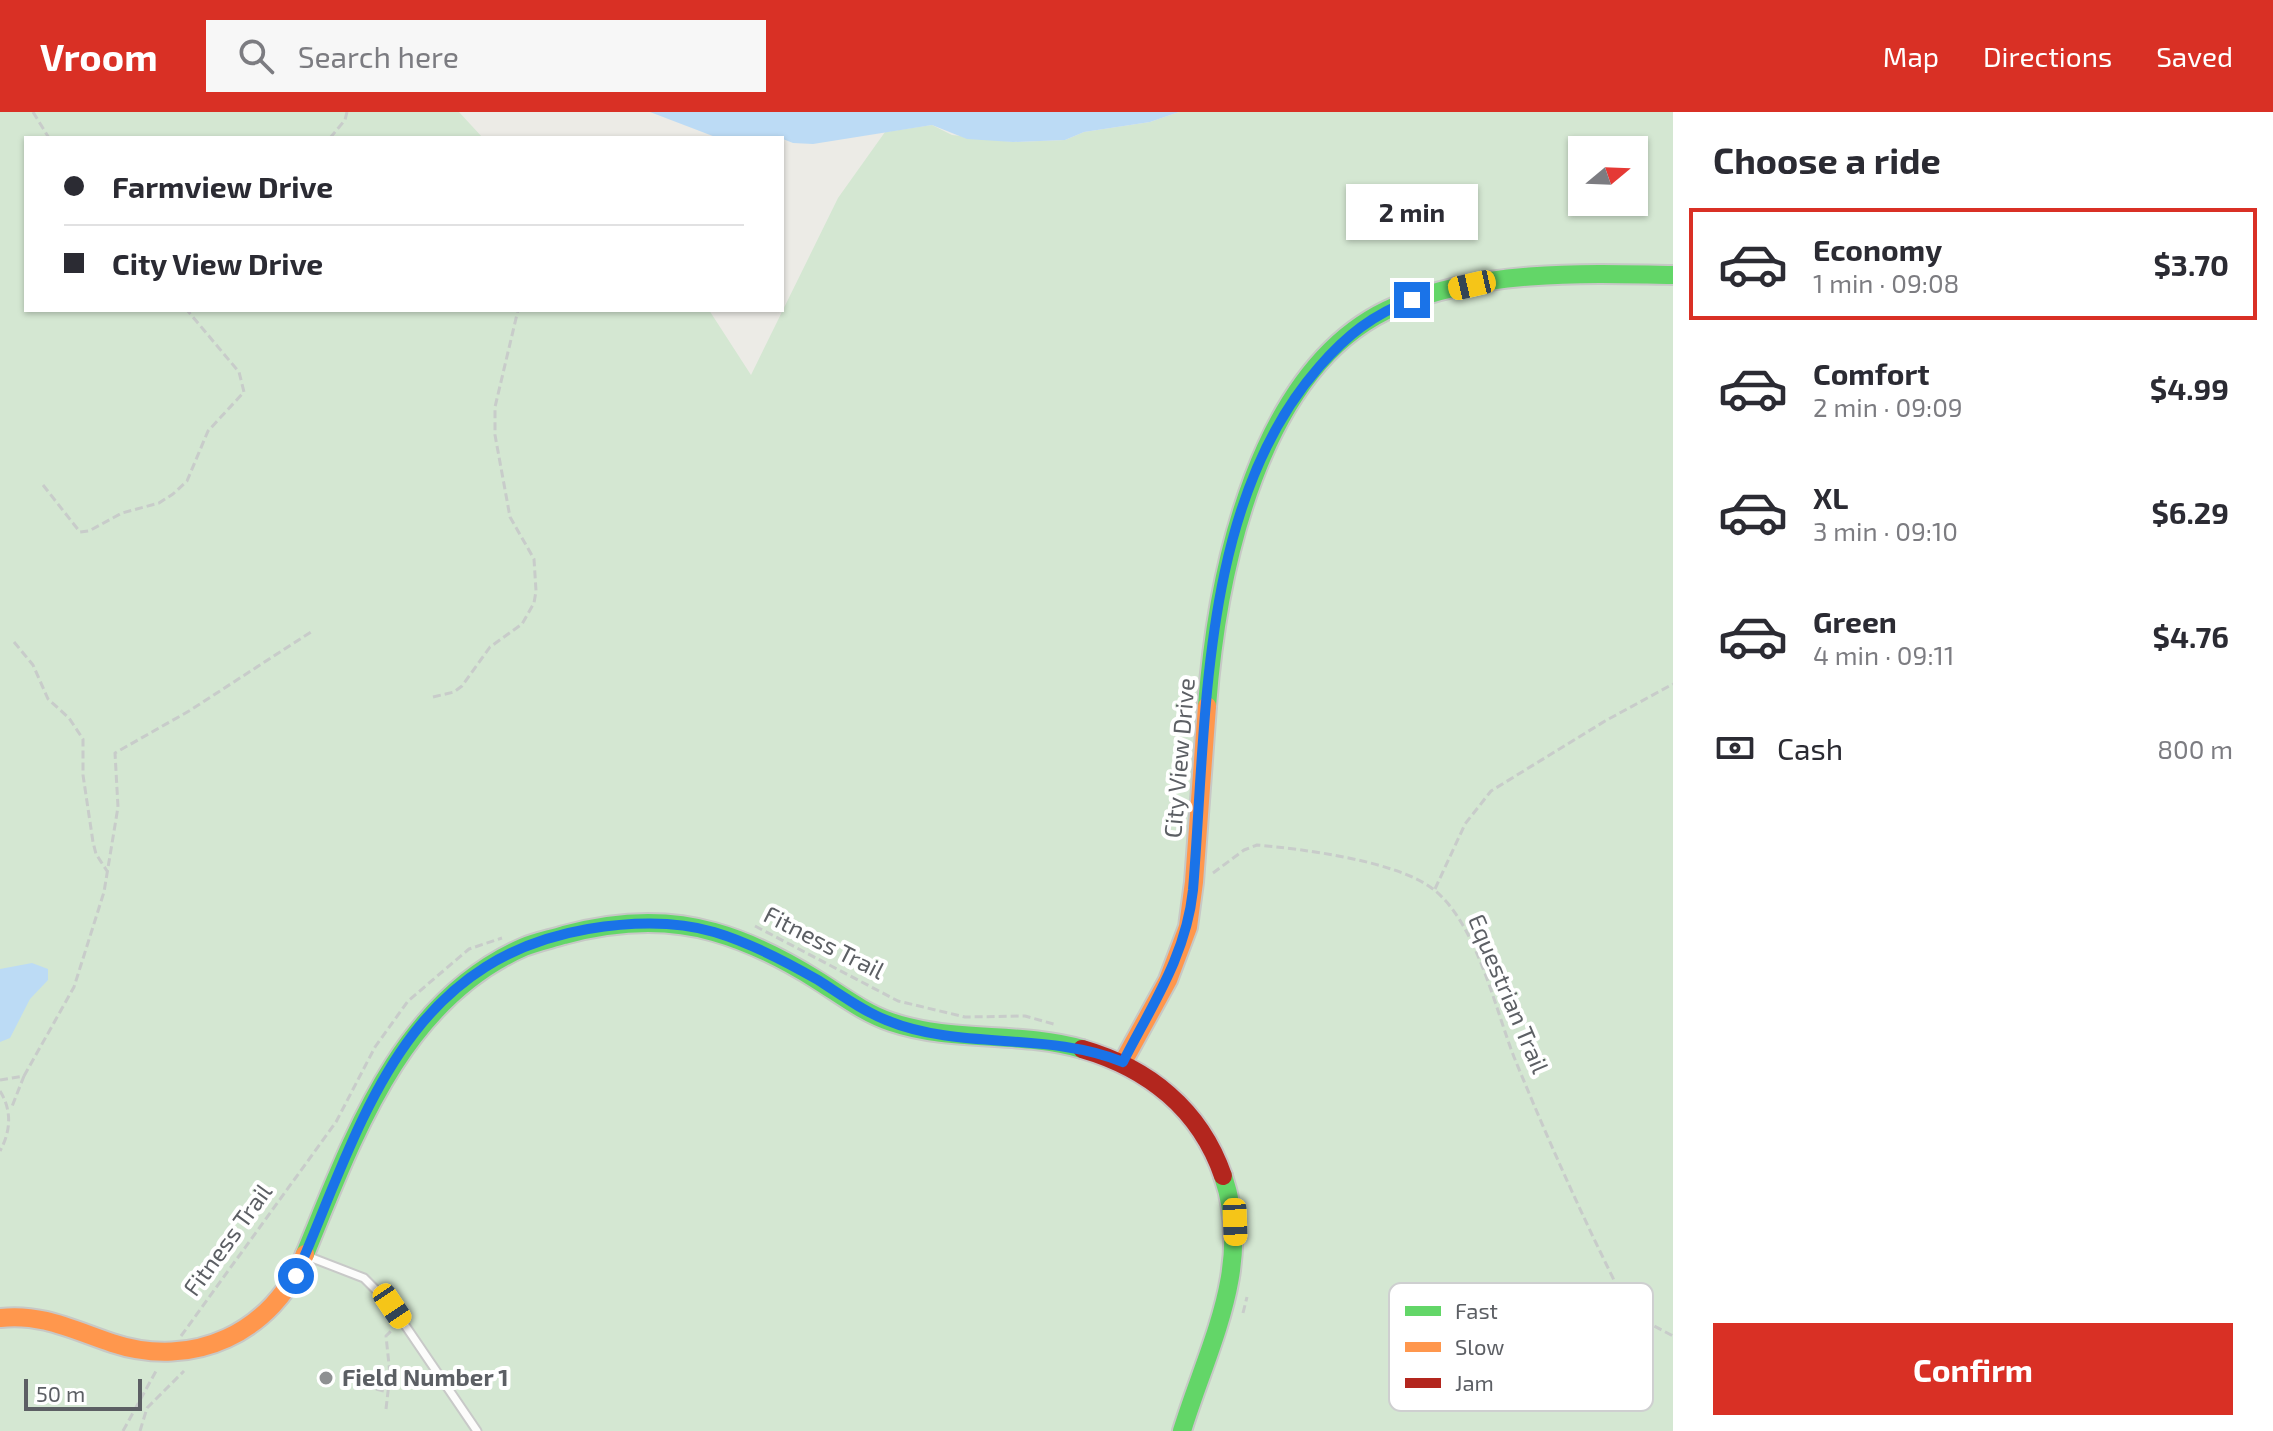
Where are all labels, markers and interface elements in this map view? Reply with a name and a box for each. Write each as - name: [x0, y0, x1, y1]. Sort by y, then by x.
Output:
- search box: [206, 20, 766, 92]
- text: Vroom: [40, 33, 158, 79]
- icon: search: [234, 34, 278, 78]
- text: Search here: [298, 38, 459, 74]
- text: Map: [1883, 39, 1939, 73]
- text: Directions: [1983, 39, 2112, 73]
- text: Saved: [2156, 39, 2233, 73]
- north arrow: [1568, 136, 1648, 216]
- map controls: [1568, 136, 1648, 216]
- text: Choose a ride: [1713, 138, 1941, 181]
- text: Farmview Drive: [112, 168, 333, 204]
- callout: 2 min: [1346, 184, 1478, 240]
- text: 2 min: [1379, 196, 1445, 227]
- icon: car: [1717, 228, 1789, 300]
- text: Economy: [1813, 231, 1942, 267]
- text: City View Drive: [112, 245, 323, 281]
- text: $3.70: [2153, 246, 2229, 282]
- text: 1 min · 09:08: [1813, 267, 1959, 298]
- car: [1446, 268, 1498, 302]
- route end: [1394, 282, 1430, 318]
- icon: car: [1717, 352, 1789, 424]
- text: Comfort: [1813, 355, 1930, 391]
- text: $4.99: [2150, 370, 2229, 406]
- text: 2 min · 09:09: [1813, 391, 1963, 422]
- icon: car: [1717, 476, 1789, 548]
- text: XL: [1813, 479, 1848, 515]
- text: $6.29: [2151, 494, 2229, 530]
- text: 3 min · 09:10: [1813, 515, 1958, 546]
- icon: car: [1717, 600, 1789, 672]
- text: Green: [1813, 603, 1897, 639]
- text: $4.76: [2153, 618, 2229, 654]
- text: 4 min · 09:11: [1813, 639, 1954, 670]
- street label: City View Drive: [1157, 677, 1200, 839]
- icon: cash: [1713, 726, 1757, 770]
- text: Cash: [1777, 730, 1843, 766]
- text: 800 m: [2157, 733, 2233, 764]
- street label: Fitness Trail: [759, 899, 890, 984]
- street label: Equestrian Trail: [1463, 909, 1556, 1077]
- street label: Fitness Trail: [176, 1177, 277, 1301]
- car: [1222, 1198, 1248, 1246]
- route start: [278, 1258, 314, 1294]
- car: [369, 1279, 415, 1333]
- legend: [1389, 1283, 1653, 1411]
- text: Fast: [1455, 1297, 1498, 1323]
- button: Confirm: [1713, 1323, 2233, 1415]
- text: Slow: [1455, 1333, 1504, 1359]
- place label: Field Number 1: [342, 1362, 509, 1391]
- marker: Field Number 1: [317, 1369, 335, 1387]
- text: Jam: [1455, 1369, 1494, 1395]
- scale bar: [24, 1375, 142, 1411]
- text: 50 m: [36, 1380, 85, 1406]

